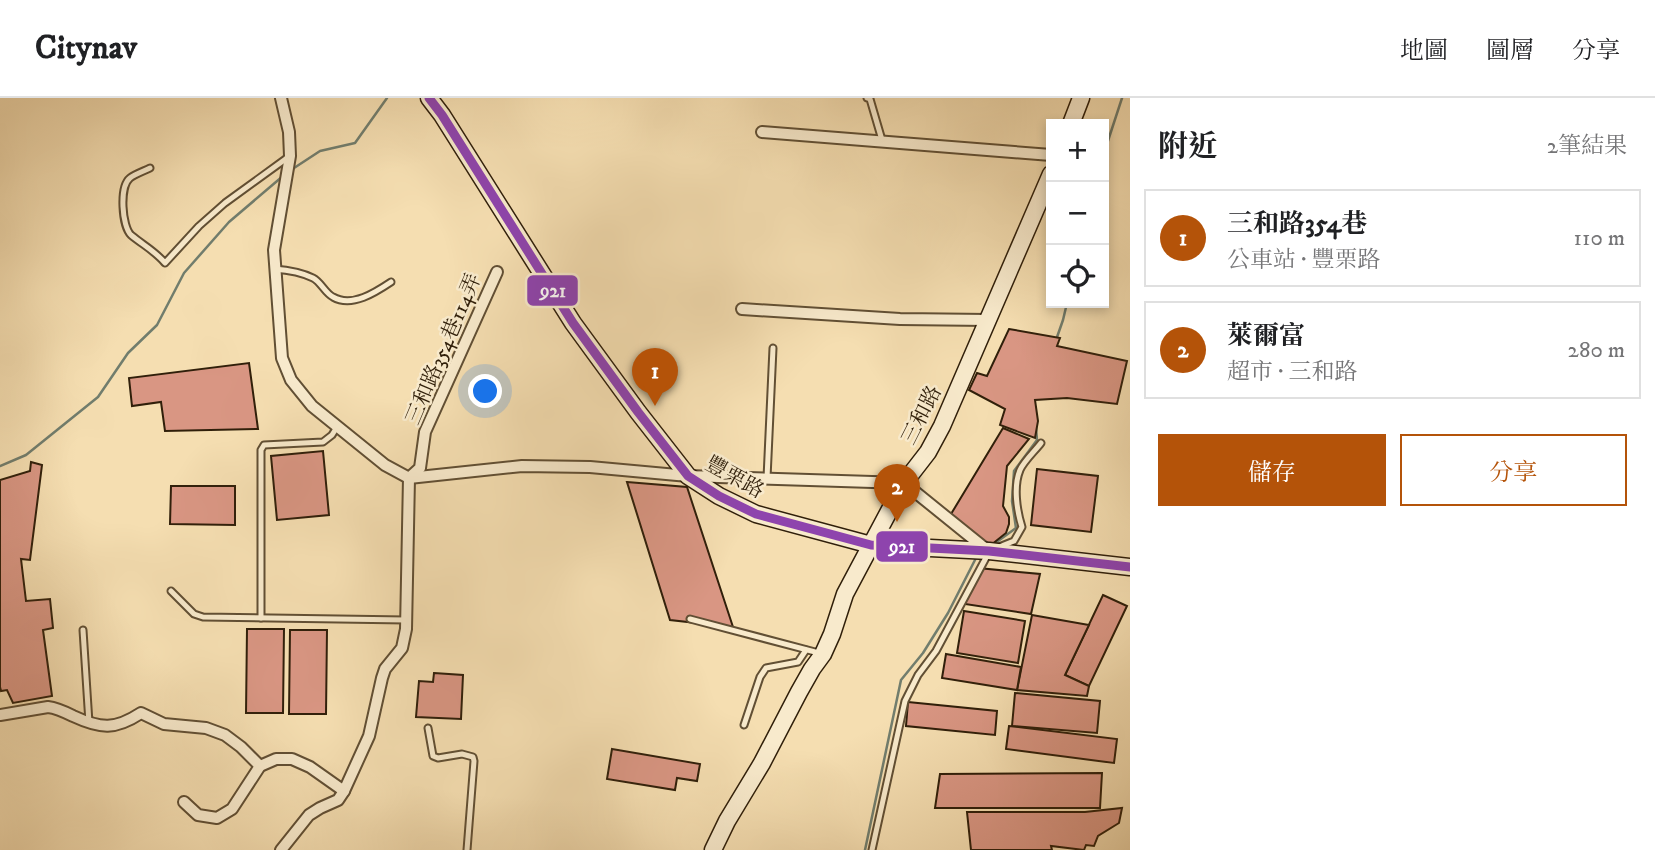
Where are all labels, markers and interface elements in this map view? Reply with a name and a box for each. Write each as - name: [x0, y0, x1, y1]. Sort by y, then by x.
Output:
- text: Citynav: [35, 28, 137, 69]
- text: 地圖: [1400, 36, 1448, 66]
- text: 圖層: [1486, 36, 1534, 66]
- text: 分享: [1572, 36, 1620, 66]
- map controls: [1046, 119, 1109, 308]
- button: +: [1046, 119, 1109, 182]
- text: 附近: [1158, 129, 1218, 166]
- text: 2筆結果: [1547, 132, 1627, 161]
- button: −: [1046, 182, 1109, 245]
- text: 三和路354巷: [1227, 208, 1367, 241]
- text: 1: [1179, 224, 1187, 253]
- text: 110 m: [1574, 224, 1625, 253]
- button: locate: [1046, 245, 1109, 308]
- text: 公車站 · 豐栗路: [1227, 246, 1380, 275]
- street label: 三和路354巷114弄: [400, 270, 487, 429]
- line badge: 921: [526, 274, 579, 307]
- text: 921: [538, 280, 566, 303]
- text: 萊爾富: [1227, 320, 1305, 353]
- text: 2: [1177, 336, 1189, 365]
- text: 280 m: [1568, 336, 1625, 365]
- pin: 1: [632, 348, 678, 406]
- text: 超市 · 三和路: [1227, 358, 1357, 387]
- your location: [468, 374, 502, 408]
- street label: 三和路: [896, 381, 948, 449]
- button: 儲存: [1158, 434, 1386, 506]
- button: 分享: [1400, 434, 1627, 506]
- street label: 豐栗路: [701, 451, 768, 505]
- pin: 2: [874, 464, 920, 522]
- line badge: 921: [875, 530, 929, 563]
- text: 921: [887, 536, 915, 559]

